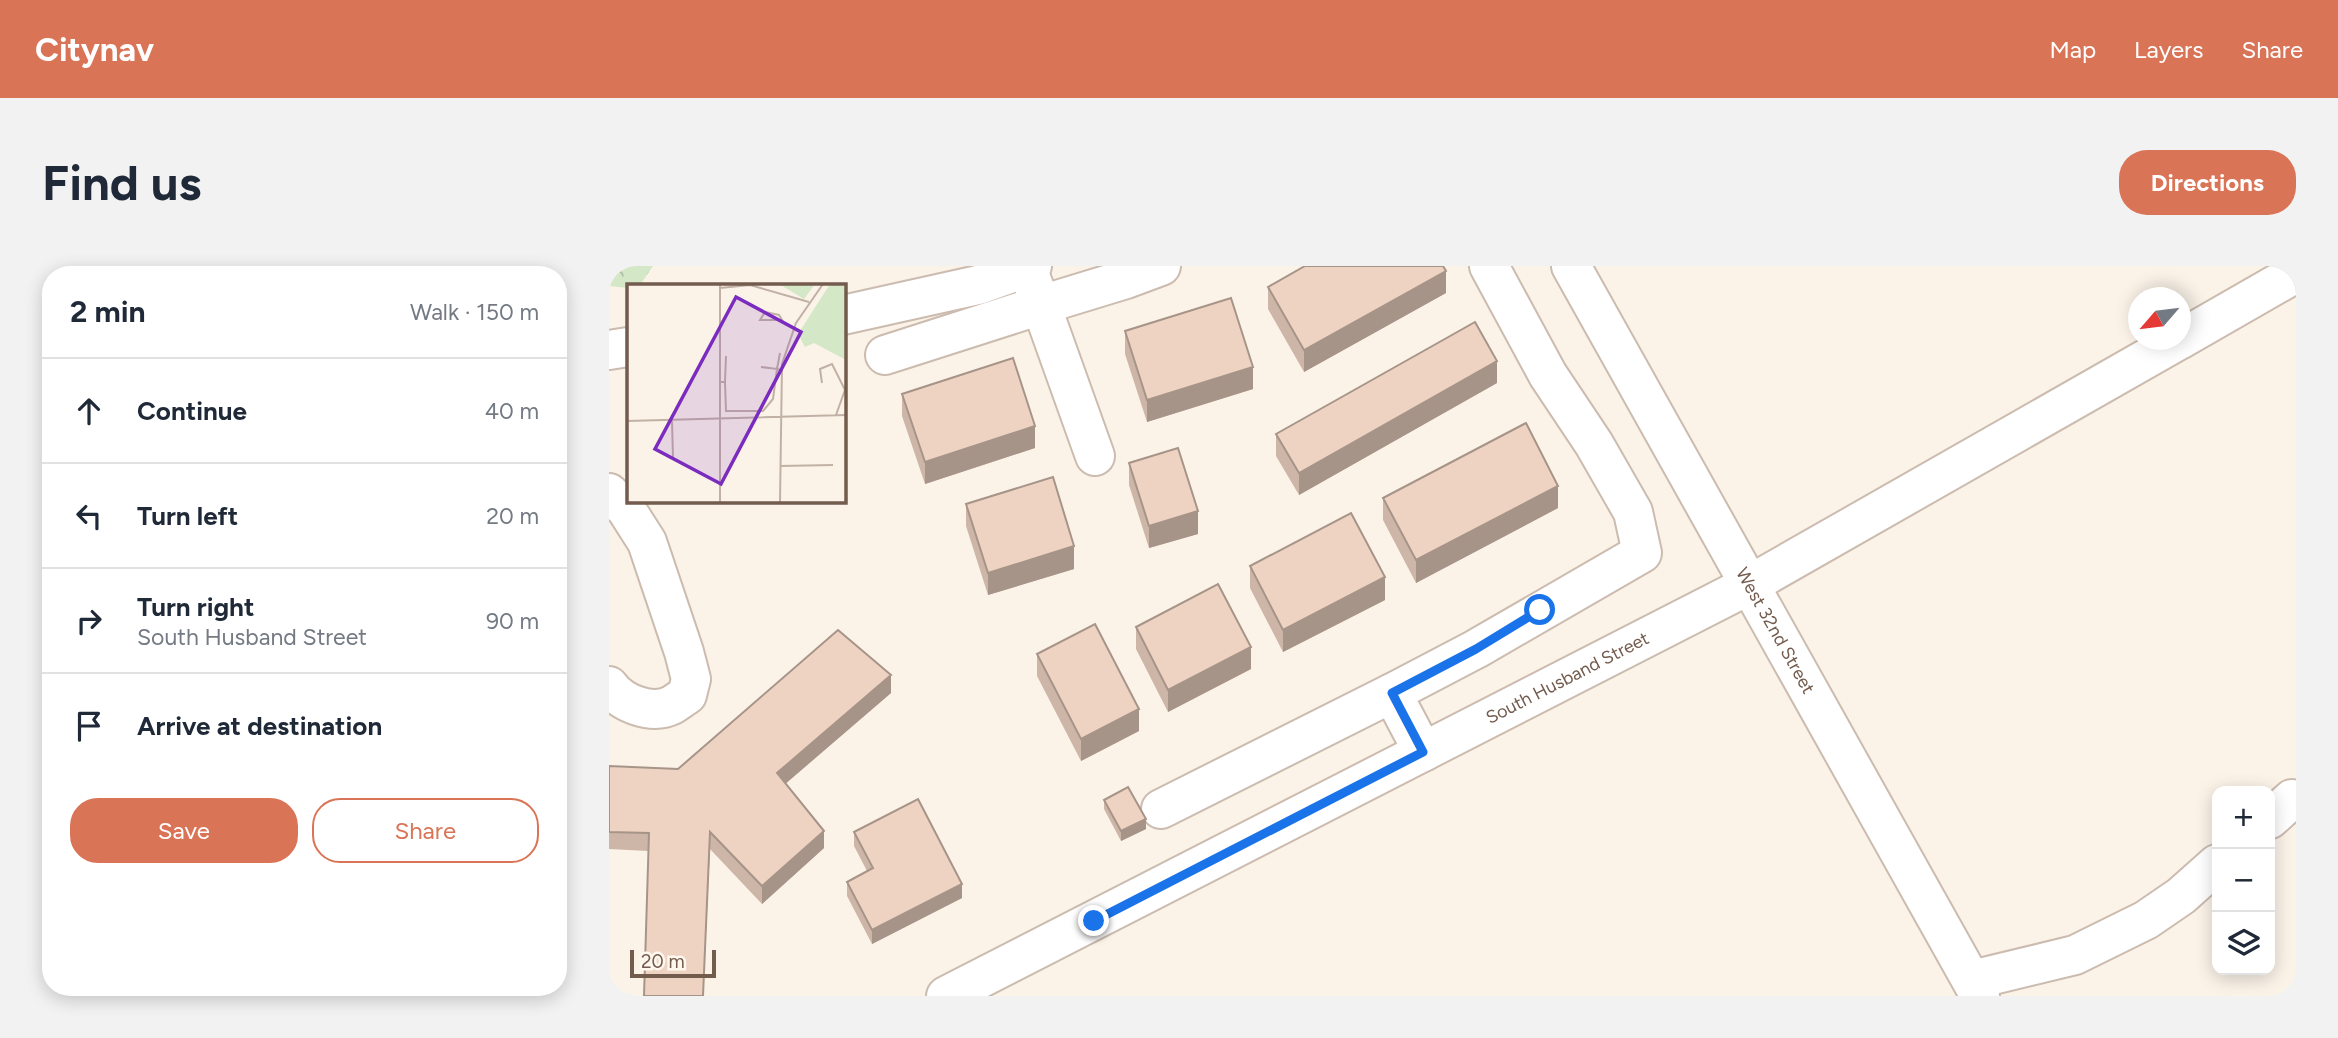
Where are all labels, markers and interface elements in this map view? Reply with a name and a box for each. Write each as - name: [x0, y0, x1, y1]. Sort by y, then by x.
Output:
- text: Citynav: [35, 30, 154, 69]
- text: Map: [2049, 35, 2096, 64]
- text: Layers: [2134, 35, 2203, 64]
- text: Share: [2241, 35, 2303, 64]
- button: Directions: [2119, 150, 2296, 215]
- text: Find us: [42, 153, 201, 212]
- inset map: [627, 284, 845, 502]
- north arrow: [2128, 287, 2191, 350]
- text: 2 min: [70, 293, 146, 330]
- text: Walk · 150 m: [410, 298, 539, 326]
- icon: ahead: [70, 392, 108, 430]
- text: Continue: [137, 395, 247, 427]
- text: 40 m: [485, 397, 539, 425]
- icon: left: [70, 497, 108, 535]
- text: Turn left: [137, 500, 238, 532]
- text: 20 m: [486, 502, 539, 530]
- street label: West 32nd Street: [1731, 564, 1820, 698]
- text: Turn right: [137, 591, 254, 623]
- route start: [1524, 594, 1555, 625]
- icon: right: [70, 602, 108, 640]
- text: 90 m: [486, 607, 539, 635]
- text: South Husband Street: [137, 623, 367, 651]
- street label: South Husband Street: [1482, 627, 1653, 729]
- icon: arrive: [70, 707, 108, 745]
- text: Arrive at destination: [137, 710, 382, 742]
- map controls: [2212, 786, 2275, 975]
- button: +: [2212, 786, 2275, 849]
- button: Save: [70, 798, 298, 863]
- button: Share: [312, 798, 539, 863]
- button: −: [2212, 849, 2275, 912]
- route end: [1078, 905, 1109, 936]
- button: layers: [2212, 912, 2275, 975]
- scale bar: [630, 947, 716, 979]
- text: 20 m: [641, 950, 685, 973]

